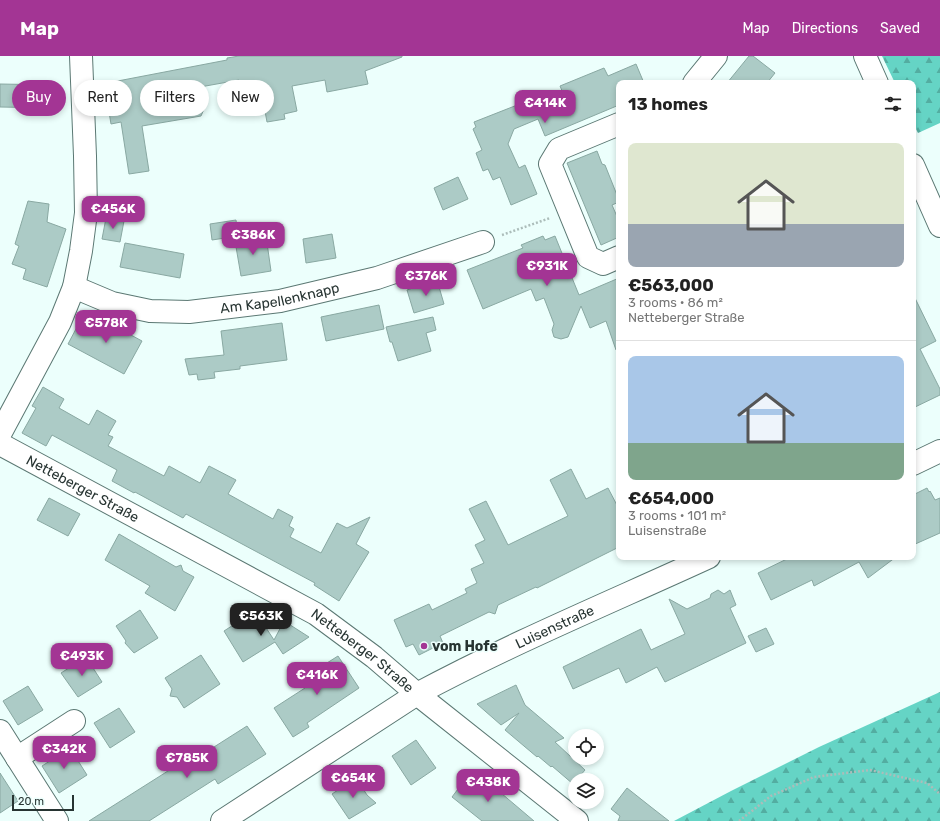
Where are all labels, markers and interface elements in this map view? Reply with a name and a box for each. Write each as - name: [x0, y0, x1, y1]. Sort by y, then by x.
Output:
- text: Map: [20, 17, 59, 40]
- text: Map: [743, 20, 770, 37]
- text: Directions: [792, 20, 858, 37]
- text: Saved: [880, 20, 920, 37]
- chip: Buy: [12, 80, 66, 116]
- chip: Rent: [74, 80, 132, 116]
- chip: Filters: [140, 80, 209, 116]
- chip: New: [217, 80, 274, 116]
- pin: €414K: [517, 90, 573, 124]
- icon: filters: [882, 93, 904, 115]
- text: 13 homes: [628, 94, 708, 114]
- text: €414K: [524, 95, 566, 110]
- icon: home: [730, 169, 802, 241]
- pin: €456K: [85, 196, 141, 230]
- text: €456K: [91, 201, 135, 216]
- pin: €386K: [225, 222, 281, 256]
- text: €386K: [231, 227, 275, 242]
- pin: €931K: [519, 253, 575, 287]
- text: €931K: [526, 258, 568, 273]
- pin: €376K: [398, 263, 454, 297]
- text: €376K: [405, 268, 447, 283]
- text: €563,000: [628, 275, 714, 295]
- street label: Am Kapellenknapp: [219, 279, 341, 317]
- text: 3 rooms · 86 m²: [628, 295, 723, 310]
- pin: €578K: [78, 310, 134, 344]
- text: Netteberger Straße: [628, 310, 745, 325]
- text: €578K: [84, 315, 128, 330]
- icon: home: [730, 382, 802, 454]
- street label: Netteberger Straße: [23, 452, 142, 526]
- text: €654,000: [628, 488, 714, 508]
- text: 3 rooms · 101 m²: [628, 508, 726, 523]
- text: Luisenstraße: [628, 523, 707, 538]
- street label: Luisenstraße: [513, 602, 597, 652]
- pin: €563K: [233, 603, 289, 637]
- street label: Netteberger Straße: [308, 605, 417, 696]
- text: €563K: [239, 608, 283, 623]
- place label: vom Hofe: [432, 638, 498, 655]
- marker: vom Hofe: [419, 641, 429, 651]
- pin: €493K: [54, 643, 110, 677]
- text: €493K: [60, 648, 104, 663]
- pin: €416K: [289, 662, 345, 696]
- text: €416K: [296, 667, 338, 682]
- map controls: [568, 729, 604, 809]
- button: locate: [568, 729, 604, 765]
- pin: €342K: [36, 736, 92, 770]
- text: €342K: [42, 741, 86, 756]
- pin: €785K: [159, 745, 215, 779]
- text: €785K: [165, 750, 209, 765]
- pin: €654K: [325, 765, 381, 799]
- pin: €438K: [460, 769, 516, 803]
- text: €654K: [331, 770, 375, 785]
- button: layers: [568, 773, 604, 809]
- text: €438K: [465, 774, 511, 789]
- scale bar: [12, 793, 74, 812]
- text: 20 m: [18, 795, 44, 808]

